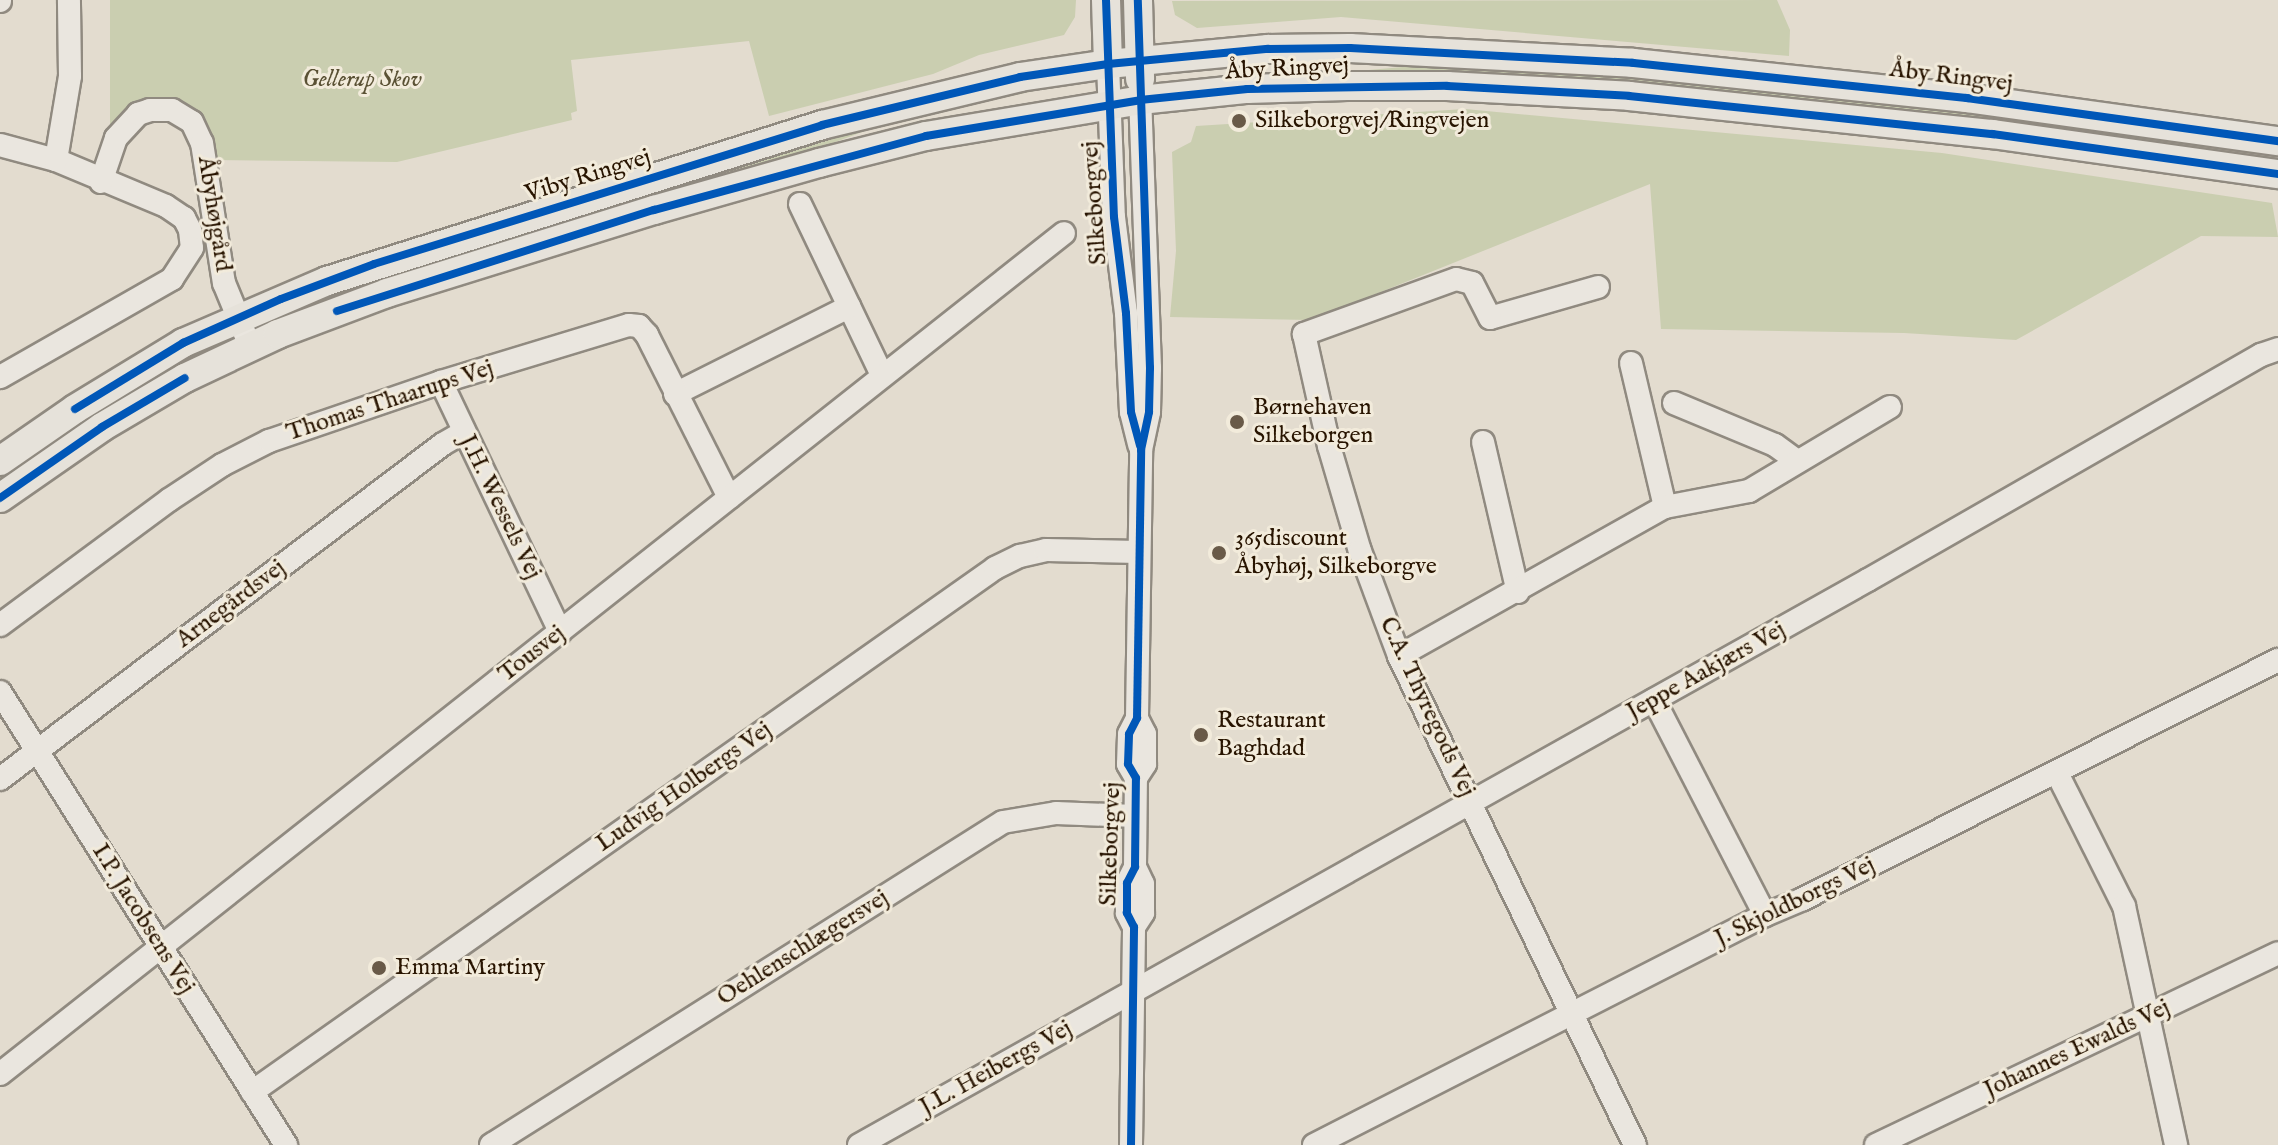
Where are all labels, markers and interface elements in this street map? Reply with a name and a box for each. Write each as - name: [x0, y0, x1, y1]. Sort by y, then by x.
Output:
- street label: Åby Ringvej: [1224, 51, 1350, 87]
- street label: Åby Ringvej: [1888, 55, 2014, 99]
- park label: Gellerup Skov: [302, 66, 422, 94]
- place label: Silkeborgvej/Ringvejen: [1255, 107, 1489, 135]
- marker: Silkeborgvej/Ringvejen: [1230, 112, 1248, 130]
- street label: Silkeborgvej: [1076, 140, 1114, 266]
- street label: Viby Ringvej: [522, 143, 654, 209]
- street label: Åbyhøjgård: [191, 154, 237, 274]
- street label: Thomas Thaarups Vej: [283, 354, 497, 448]
- place label: Børnehaven Silkeborgen: [1253, 394, 1373, 450]
- marker: Børnehaven Silkeborgen: [1228, 413, 1246, 431]
- street label: J.H. Wessels Vej: [453, 430, 547, 584]
- place label: 365discount Åbyhøj, Silkeborgve: [1235, 525, 1437, 581]
- marker: 365discount Åbyhøj, Silkeborgve: [1210, 544, 1228, 562]
- street label: Arnegårdsvej: [171, 554, 291, 654]
- street label: C.A. Thyregods Vej: [1373, 613, 1481, 801]
- street label: Jeppe Aakjærs Vej: [1622, 615, 1790, 727]
- street label: Tousvej: [493, 619, 571, 689]
- place label: Restaurant Baghdad: [1217, 707, 1326, 763]
- street label: Ludvig Holbergs Vej: [591, 716, 777, 858]
- marker: Restaurant Baghdad: [1192, 726, 1210, 744]
- street label: Silkeborgvej: [1094, 781, 1128, 907]
- street label: I.P. Jacobsens Vej: [85, 839, 201, 999]
- street label: J. Skjoldborgs Vej: [1710, 851, 1880, 953]
- street label: Oehlenschlægersvej: [712, 884, 894, 1012]
- place label: Emma Martiny: [395, 954, 545, 982]
- marker: Emma Martiny: [370, 959, 388, 977]
- street label: Johannes Ewalds Vej: [1979, 993, 2175, 1105]
- street label: J.L. Heibergs Vej: [915, 1014, 1077, 1122]

